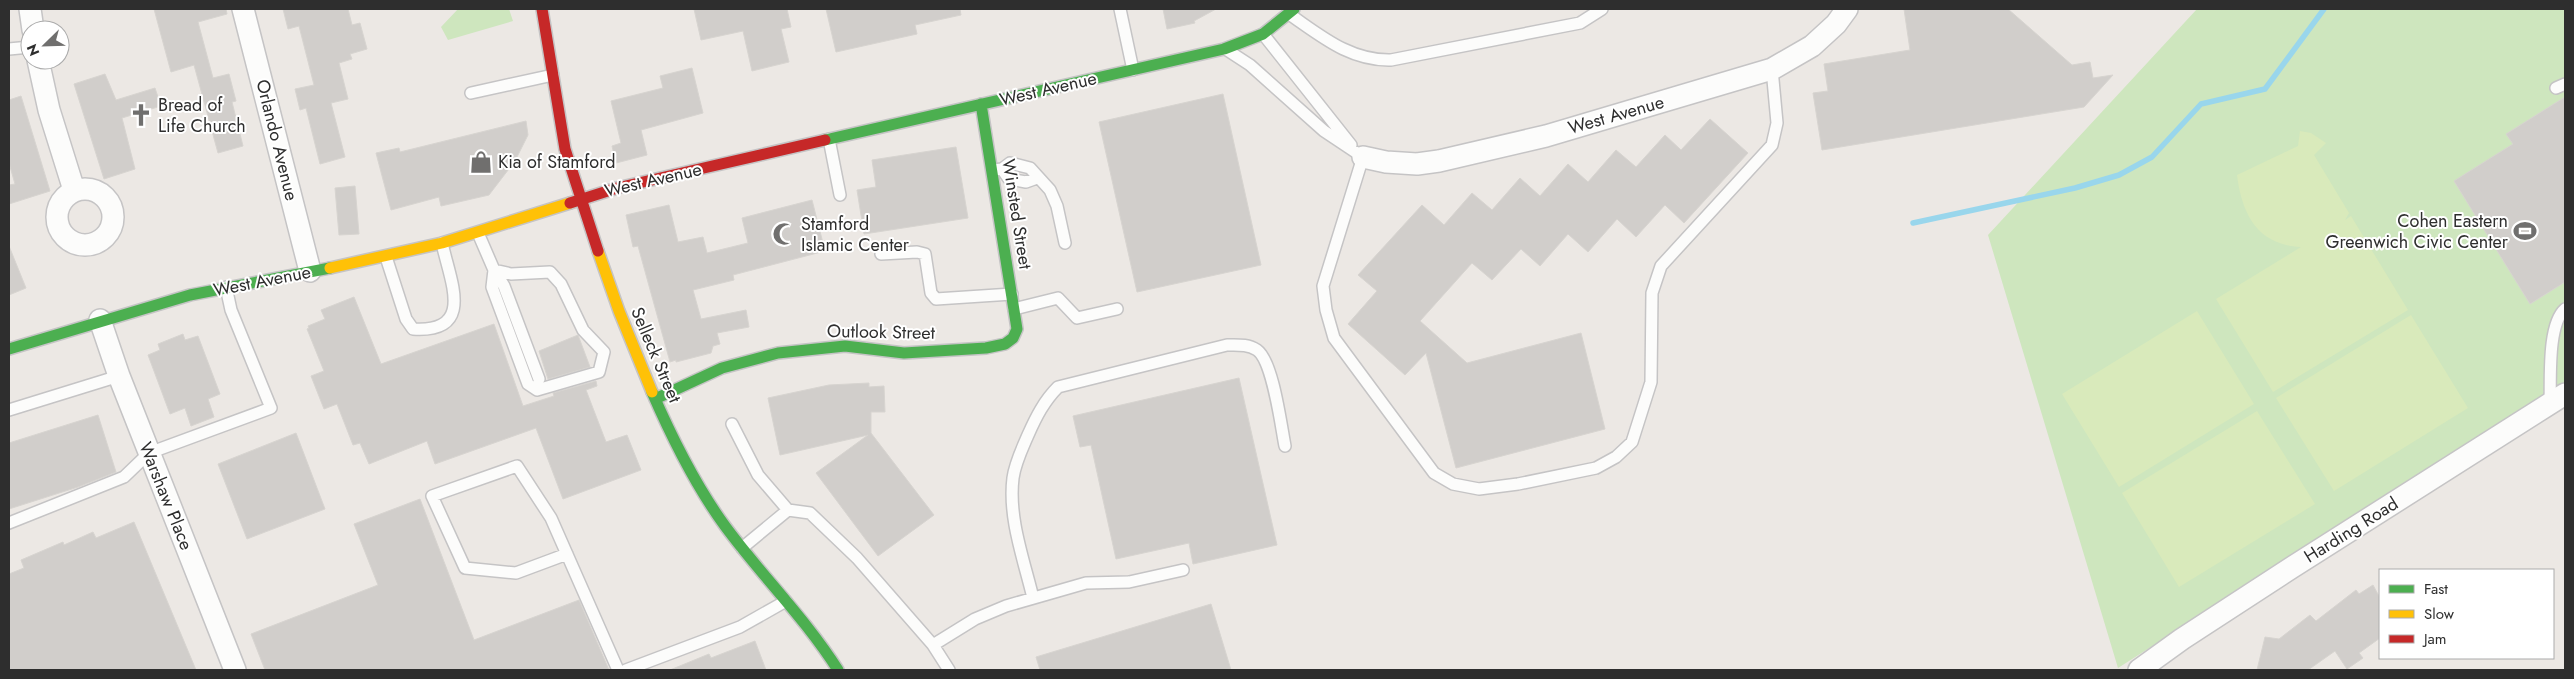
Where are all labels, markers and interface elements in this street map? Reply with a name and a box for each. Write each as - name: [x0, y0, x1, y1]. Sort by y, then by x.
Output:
- north arrow: [20, 20, 70, 70]
- text: N: [22, 41, 44, 59]
- street label: West Avenue: [997, 65, 1099, 113]
- street label: Orlando Avenue: [249, 77, 305, 203]
- street label: West Avenue: [1565, 89, 1667, 141]
- place label: Bread of Life Church: [158, 92, 246, 139]
- church icon: Bread of Life Church: [128, 102, 154, 128]
- shop icon: Kia of Stamford: [468, 149, 494, 175]
- place label: Kia of Stamford: [498, 149, 616, 175]
- street label: West Avenue: [602, 156, 704, 204]
- street label: Winsted Street: [995, 157, 1039, 272]
- place label: Cohen Eastern Greenwich Civic Center: [2325, 208, 2509, 255]
- place label: Stamford Islamic Center: [801, 211, 910, 258]
- sports icon: Cohen Eastern Greenwich Civic Center: [2512, 218, 2538, 244]
- mosque icon: Stamford Islamic Center: [771, 221, 797, 247]
- street label: West Avenue: [211, 259, 313, 303]
- street label: Selleck Street: [624, 303, 688, 407]
- street label: Outlook Street: [827, 318, 936, 346]
- street label: Warshaw Place: [133, 438, 199, 554]
- street label: Harding Road: [2299, 491, 2403, 569]
- legend: [2379, 569, 2554, 659]
- text: Fast: [2424, 578, 2448, 600]
- text: Slow: [2424, 603, 2455, 625]
- text: Jam: [2422, 628, 2447, 650]

